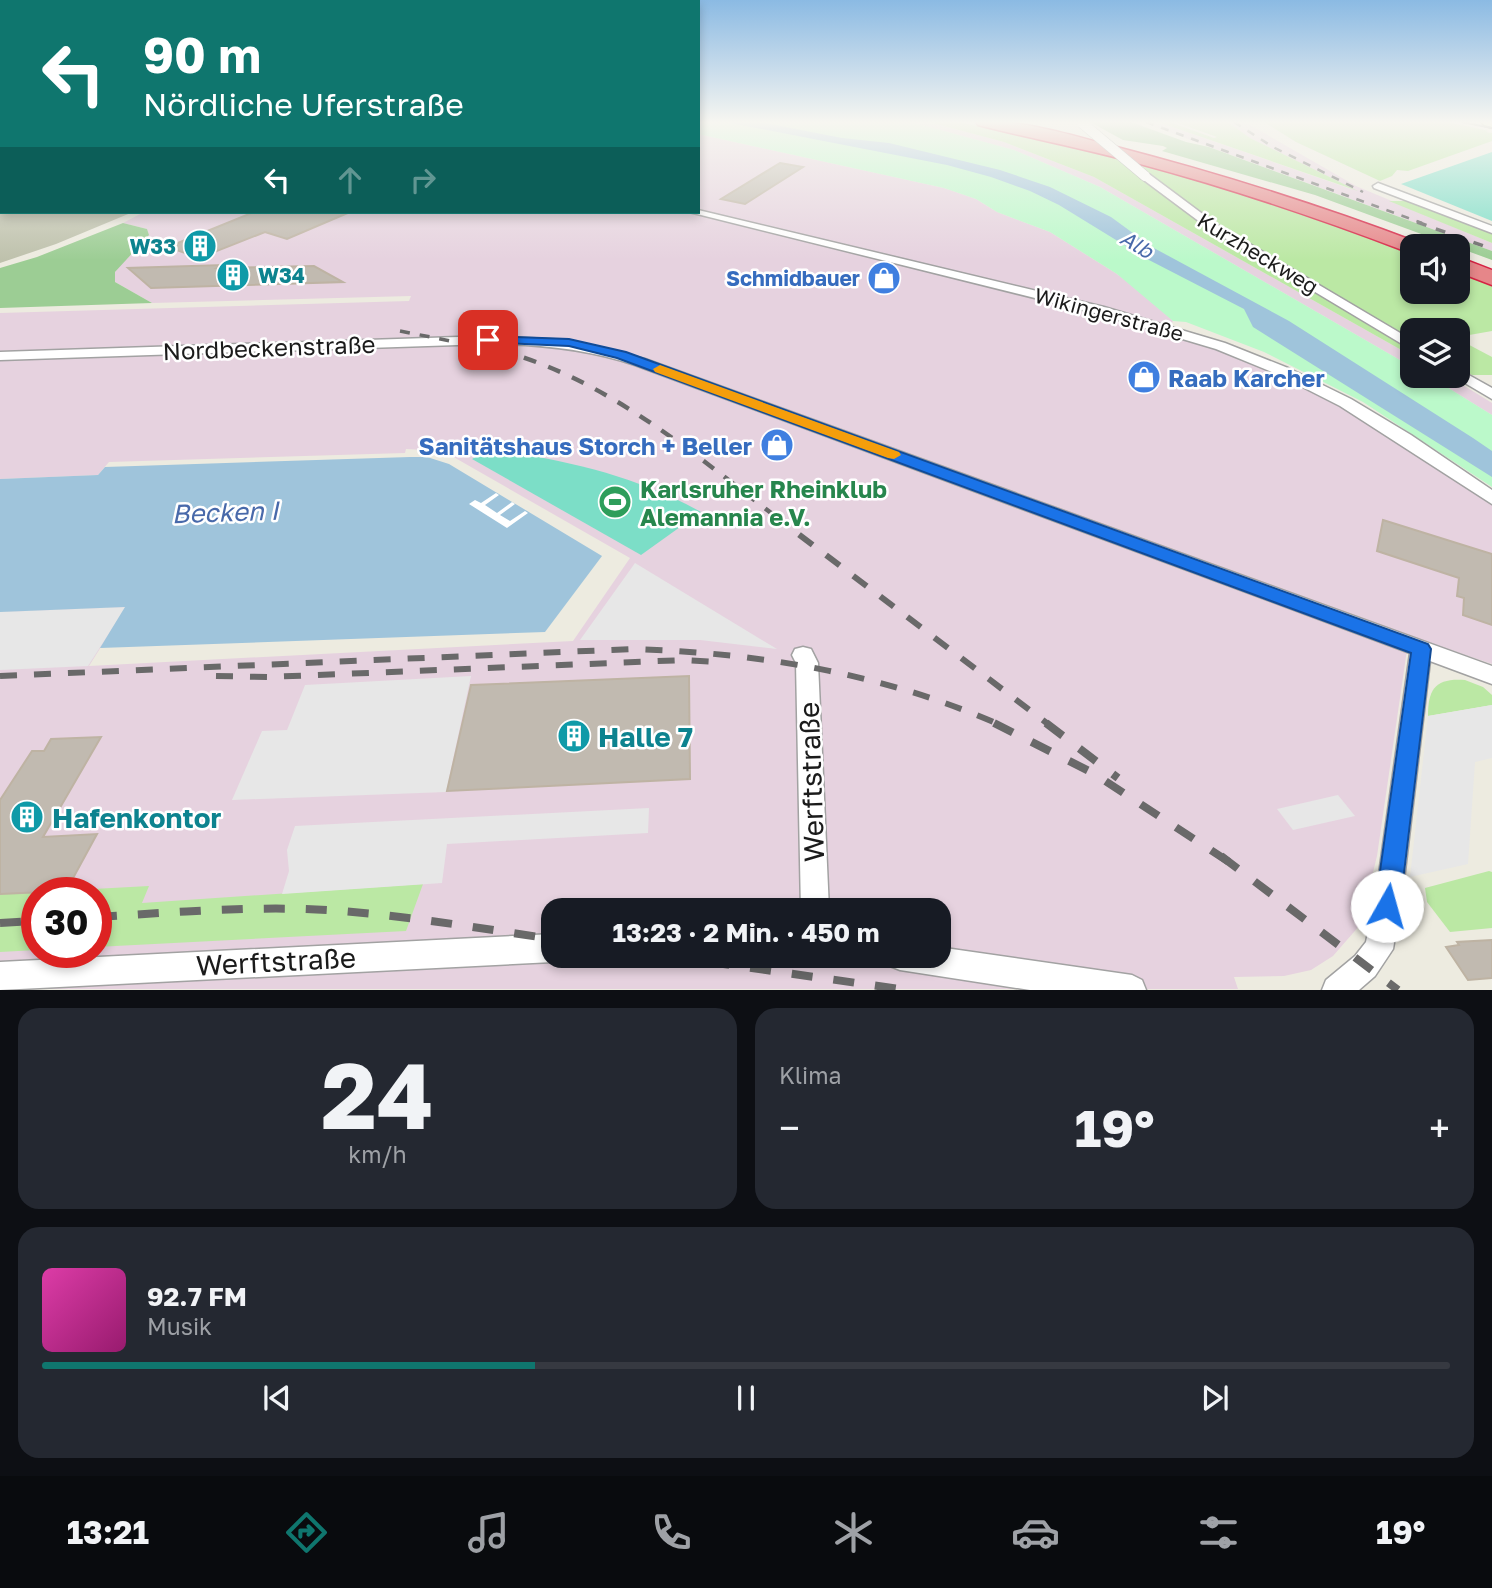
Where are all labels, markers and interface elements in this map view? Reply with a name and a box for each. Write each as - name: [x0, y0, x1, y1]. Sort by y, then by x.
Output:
- text: 90 m: [143, 25, 261, 84]
- icon: left: [28, 28, 119, 119]
- text: Nördliche Uferstraße: [143, 85, 464, 123]
- icon: left: [258, 161, 296, 199]
- icon: ahead: [331, 161, 369, 199]
- icon: right: [404, 161, 442, 199]
- street label: Kurzheckweg: [1193, 207, 1323, 299]
- water label: Alb: [1116, 224, 1160, 265]
- building icon: W33: [181, 227, 219, 265]
- place label: W33: [129, 233, 176, 259]
- map controls: [1400, 234, 1470, 388]
- button: sound: [1400, 234, 1470, 304]
- building icon: W34: [214, 256, 252, 294]
- shop icon: Schmidbauer: [865, 259, 903, 297]
- place label: W34: [258, 262, 305, 288]
- place label: Schmidbauer: [726, 265, 860, 291]
- street label: Wikingerstraße: [1032, 282, 1186, 346]
- pin: [458, 310, 518, 370]
- button: layers: [1400, 318, 1470, 388]
- icon: arrive: [469, 321, 507, 359]
- street label: Nordbeckenstraße: [162, 329, 376, 365]
- shop icon: Raab Karcher: [1125, 358, 1163, 396]
- place label: Raab Karcher: [1168, 363, 1325, 392]
- shop icon: Sanitätshaus Storch + Beller: [758, 426, 796, 464]
- place label: Sanitätshaus Storch + Beller: [419, 431, 752, 460]
- place label: Karlsruher Rheinklub Alemannia e.V.: [640, 474, 887, 531]
- sports icon: Karlsruher Rheinklub Alemannia e.V.: [596, 483, 634, 521]
- water label: Becken I: [171, 495, 281, 529]
- street label: Werftstraße: [792, 701, 830, 863]
- building icon: Halle 7: [555, 717, 593, 755]
- place label: Halle 7: [598, 720, 693, 753]
- building icon: Hafenkontor: [8, 798, 46, 836]
- place label: Hafenkontor: [52, 801, 221, 834]
- position arrow: [1350, 869, 1424, 943]
- speed limit sign: 30: [21, 877, 112, 968]
- text: 13:23 · 2 Min. · 450 m: [613, 917, 879, 948]
- street label: Werftstraße: [195, 940, 357, 982]
- text: 24: [321, 1040, 434, 1149]
- text: Klima: [779, 1061, 842, 1089]
- text: 19°: [1074, 1096, 1155, 1158]
- text: −: [779, 1105, 800, 1150]
- text: +: [1429, 1105, 1450, 1150]
- text: km/h: [348, 1140, 407, 1168]
- text: 92.7 FM: [147, 1281, 247, 1312]
- text: Musik: [147, 1312, 212, 1340]
- icon: previous: [258, 1379, 296, 1417]
- icon: pause: [727, 1379, 765, 1417]
- icon: next: [1196, 1379, 1234, 1417]
- icon: directions: [282, 1508, 331, 1557]
- icon: music: [464, 1508, 513, 1557]
- icon: phone: [647, 1508, 696, 1557]
- icon: climate: [829, 1508, 878, 1557]
- icon: car: [1011, 1508, 1060, 1557]
- icon: filters: [1194, 1508, 1243, 1557]
- text: 13:21: [67, 1513, 149, 1551]
- text: 19°: [1376, 1513, 1425, 1551]

